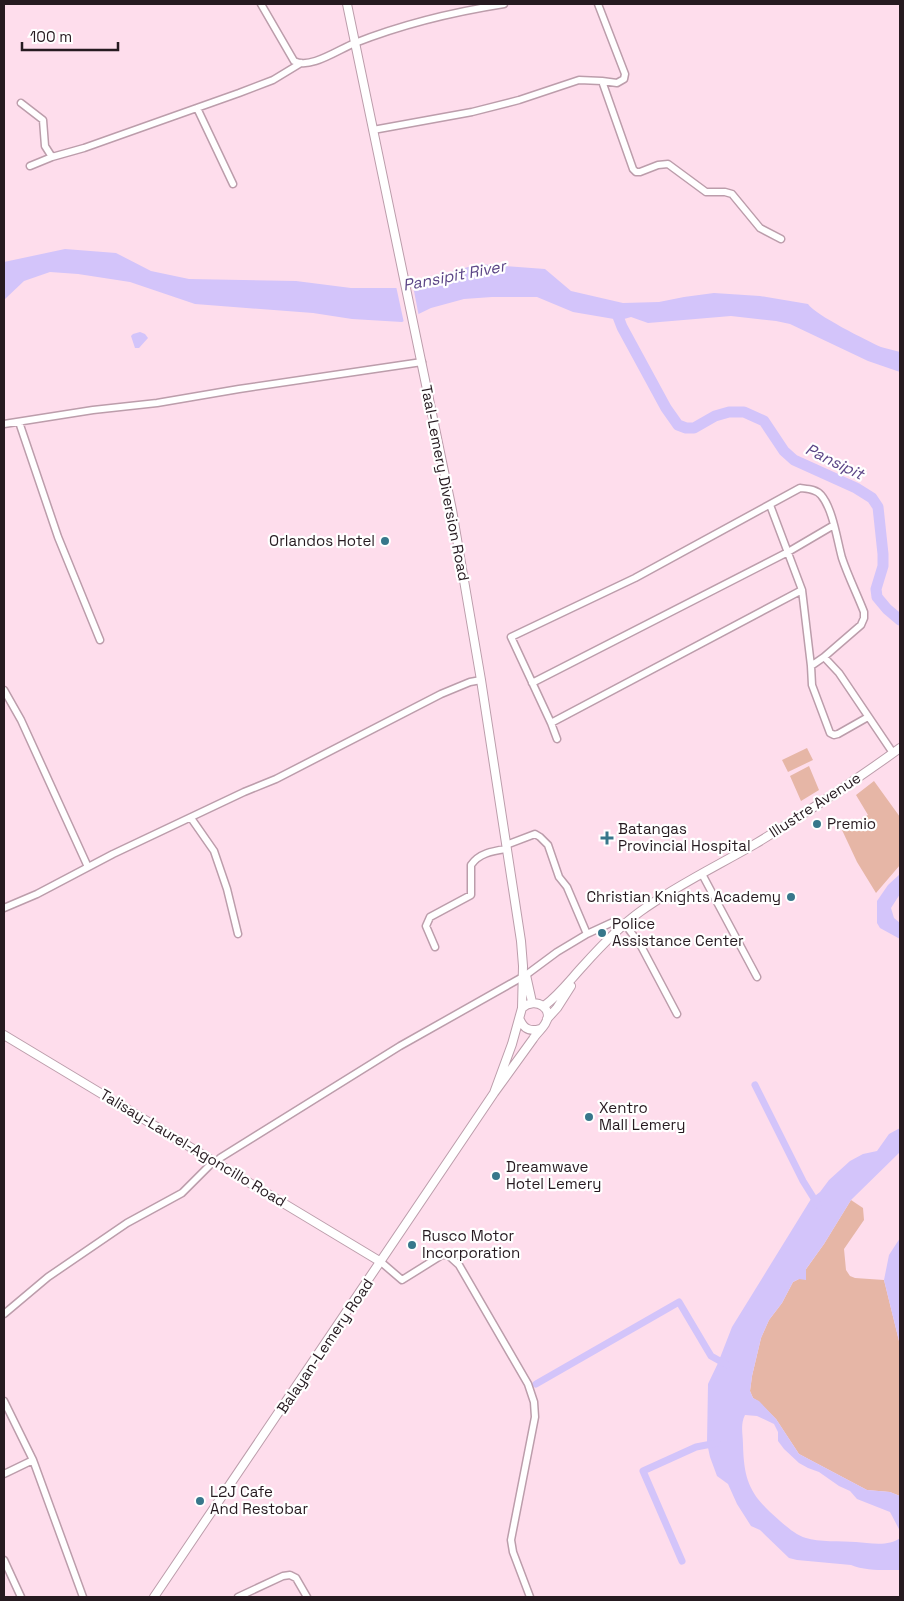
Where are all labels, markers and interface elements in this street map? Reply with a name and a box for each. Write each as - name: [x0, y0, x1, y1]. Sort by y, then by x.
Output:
- scale bar: [22, 20, 119, 52]
- text: 100 m: [30, 27, 72, 46]
- water label: Pansipit River: [401, 255, 509, 296]
- street label: Taal-Lemery Diversion Road: [417, 383, 474, 583]
- water label: Pansipit: [802, 438, 869, 485]
- place label: Orlandos Hotel: [269, 531, 375, 550]
- marker: Orlandos Hotel: [379, 535, 391, 547]
- street label: Illustre Avenue: [765, 768, 864, 841]
- place label: Premio: [827, 814, 876, 833]
- marker: Premio: [811, 818, 823, 830]
- place label: Batangas Provincial Hospital: [618, 819, 751, 855]
- marker: Batangas Provincial Hospital: [600, 831, 614, 845]
- place label: Christian Knights Academy: [586, 887, 781, 906]
- marker: Christian Knights Academy: [785, 891, 797, 903]
- place label: Police Assistance Center: [612, 914, 744, 950]
- marker: Police Assistance Center: [596, 927, 608, 939]
- street label: Talisay-Laurel-Agoncillo Road: [97, 1084, 290, 1211]
- place label: Xentro Mall Lemery: [599, 1098, 685, 1134]
- marker: Xentro Mall Lemery: [583, 1111, 595, 1123]
- place label: Dreamwave Hotel Lemery: [506, 1157, 602, 1193]
- marker: Dreamwave Hotel Lemery: [490, 1170, 502, 1182]
- place label: Rusco Motor Incorporation: [422, 1226, 520, 1262]
- marker: Rusco Motor Incorporation: [406, 1239, 418, 1251]
- street label: Balayan-Lemery Road: [272, 1275, 377, 1417]
- place label: L2J Cafe And Restobar: [210, 1482, 308, 1518]
- marker: L2J Cafe And Restobar: [194, 1495, 206, 1507]

